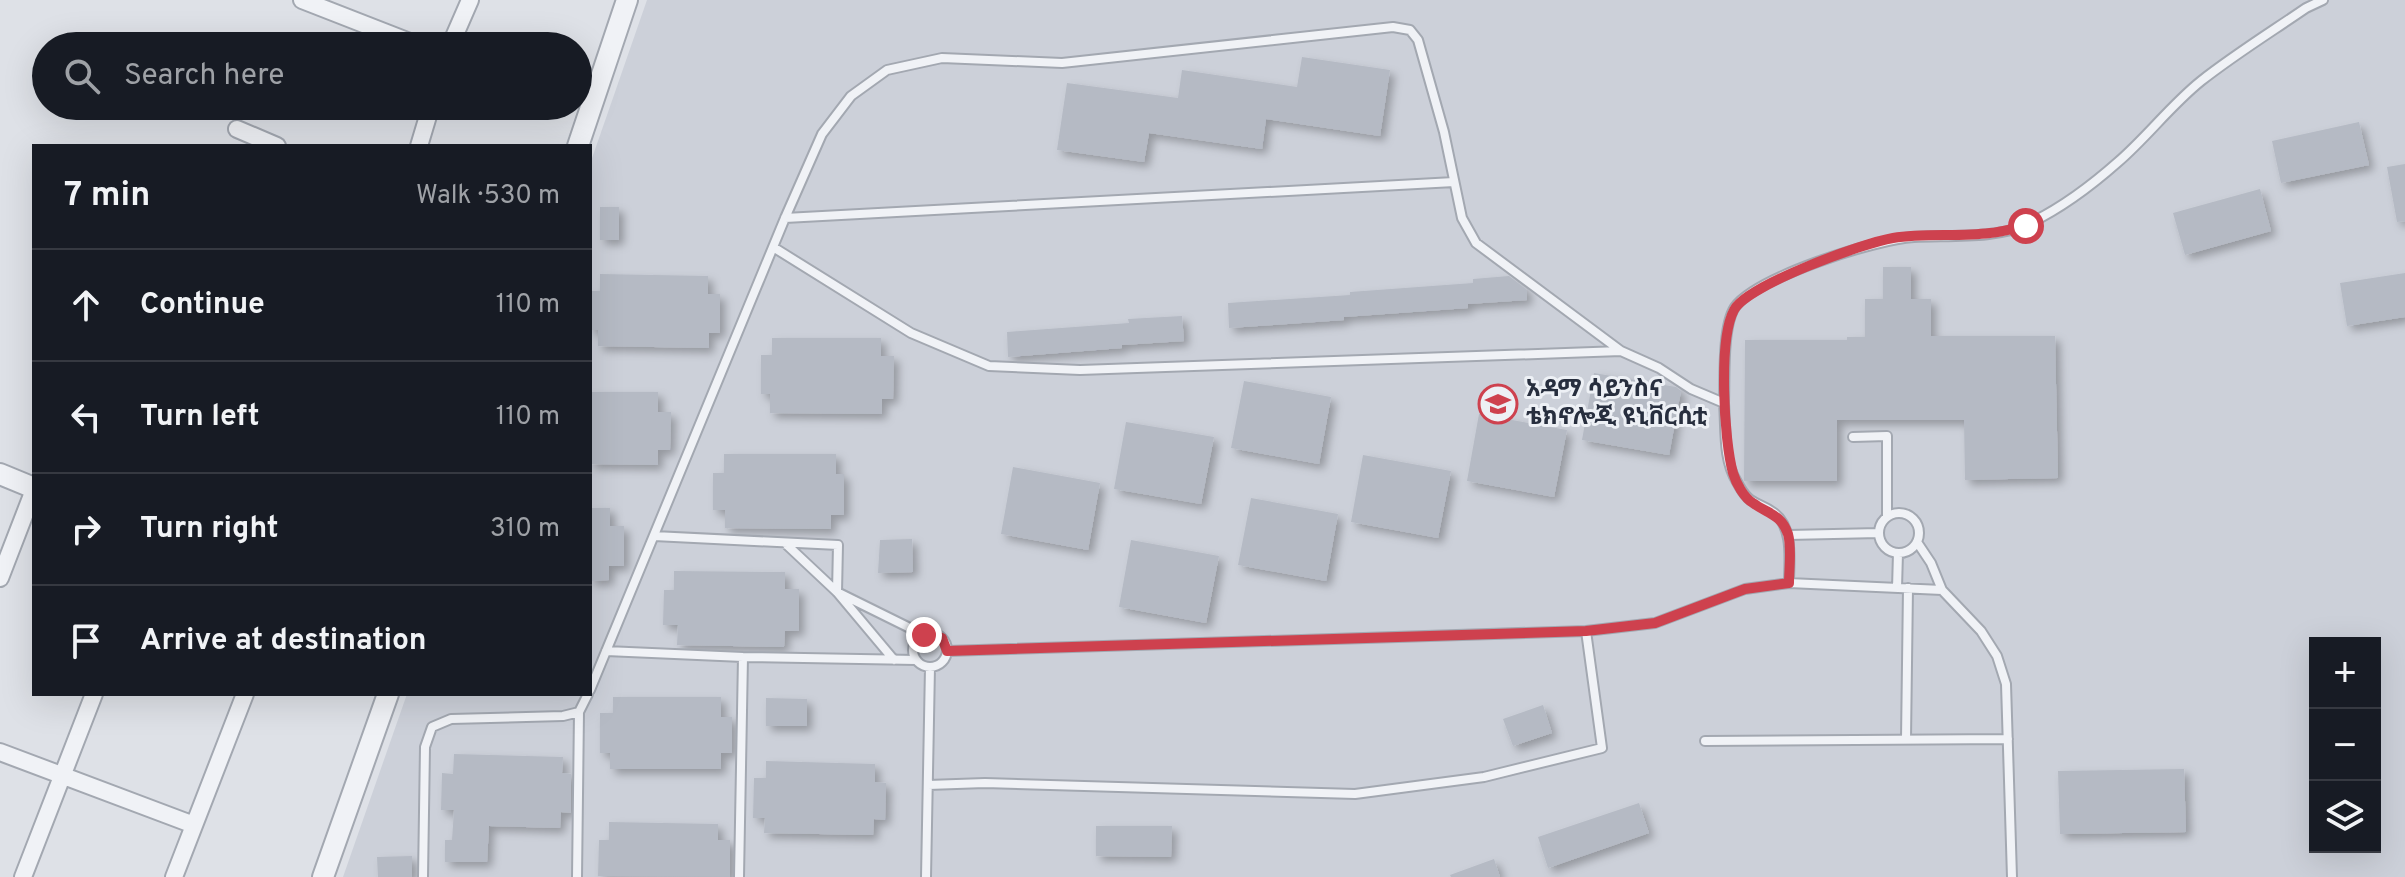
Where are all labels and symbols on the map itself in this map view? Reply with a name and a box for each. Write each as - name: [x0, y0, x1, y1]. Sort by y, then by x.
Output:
- route start: [2008, 208, 2044, 244]
- place label: አዳማ ሳይንስና ቴክኖሎጂ ዩኒቨርሲቲ: [1526, 375, 1708, 433]
- school or university icon: አዳማ ሳይንስና ቴክኖሎጂ ዩኒቨርሲቲ: [1477, 383, 1519, 425]
- route end: [906, 617, 942, 653]

